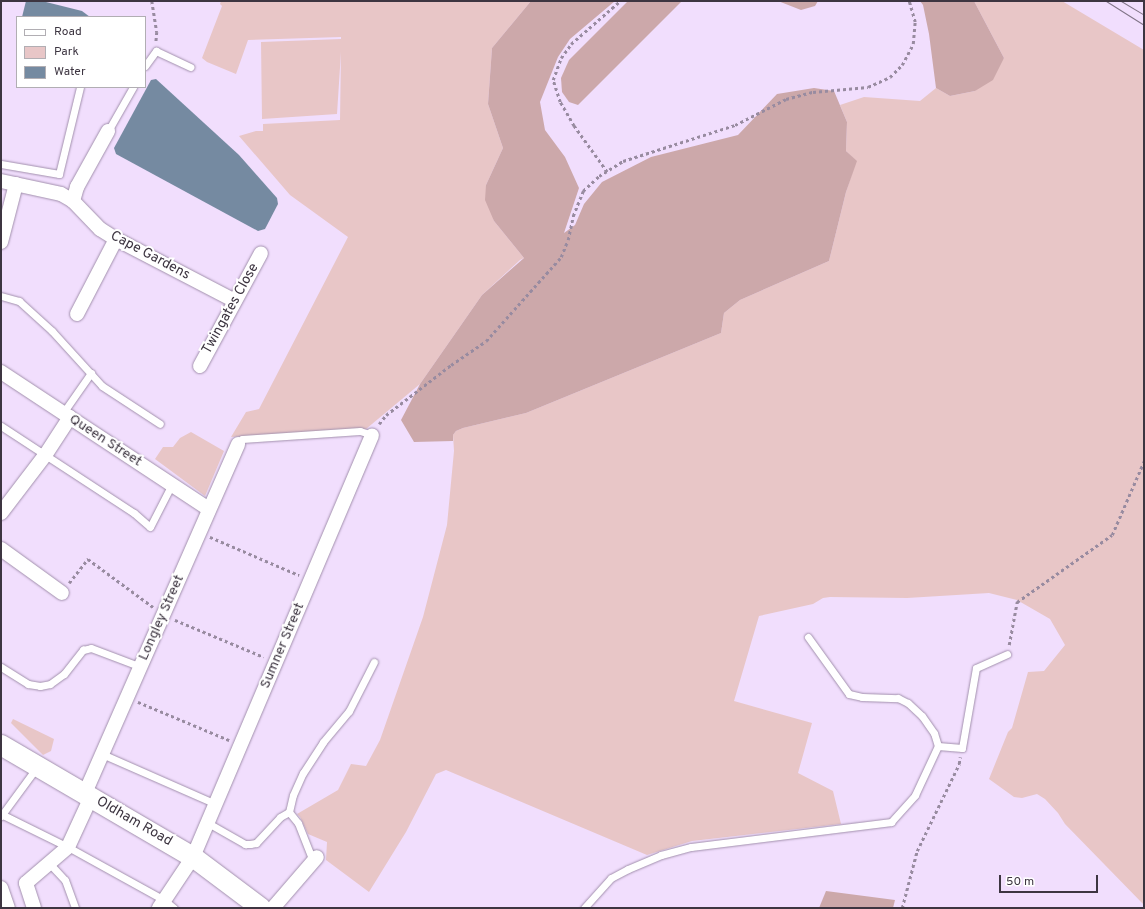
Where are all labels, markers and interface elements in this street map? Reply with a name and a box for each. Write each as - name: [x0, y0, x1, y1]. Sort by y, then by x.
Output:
- legend: [16, 16, 146, 88]
- text: Road: [54, 24, 82, 40]
- text: Park: [54, 44, 79, 60]
- text: Water: [54, 64, 86, 80]
- street label: Cape Gardens: [107, 228, 193, 284]
- street label: Twingates Close: [199, 261, 263, 357]
- street label: Queen Street: [66, 411, 144, 471]
- street label: Longley Street: [136, 573, 188, 663]
- street label: Sumner Street: [257, 601, 309, 691]
- street label: Oldham Road: [93, 794, 175, 850]
- scale bar: [1001, 867, 1100, 893]
- text: 50 m: [1006, 874, 1034, 890]

